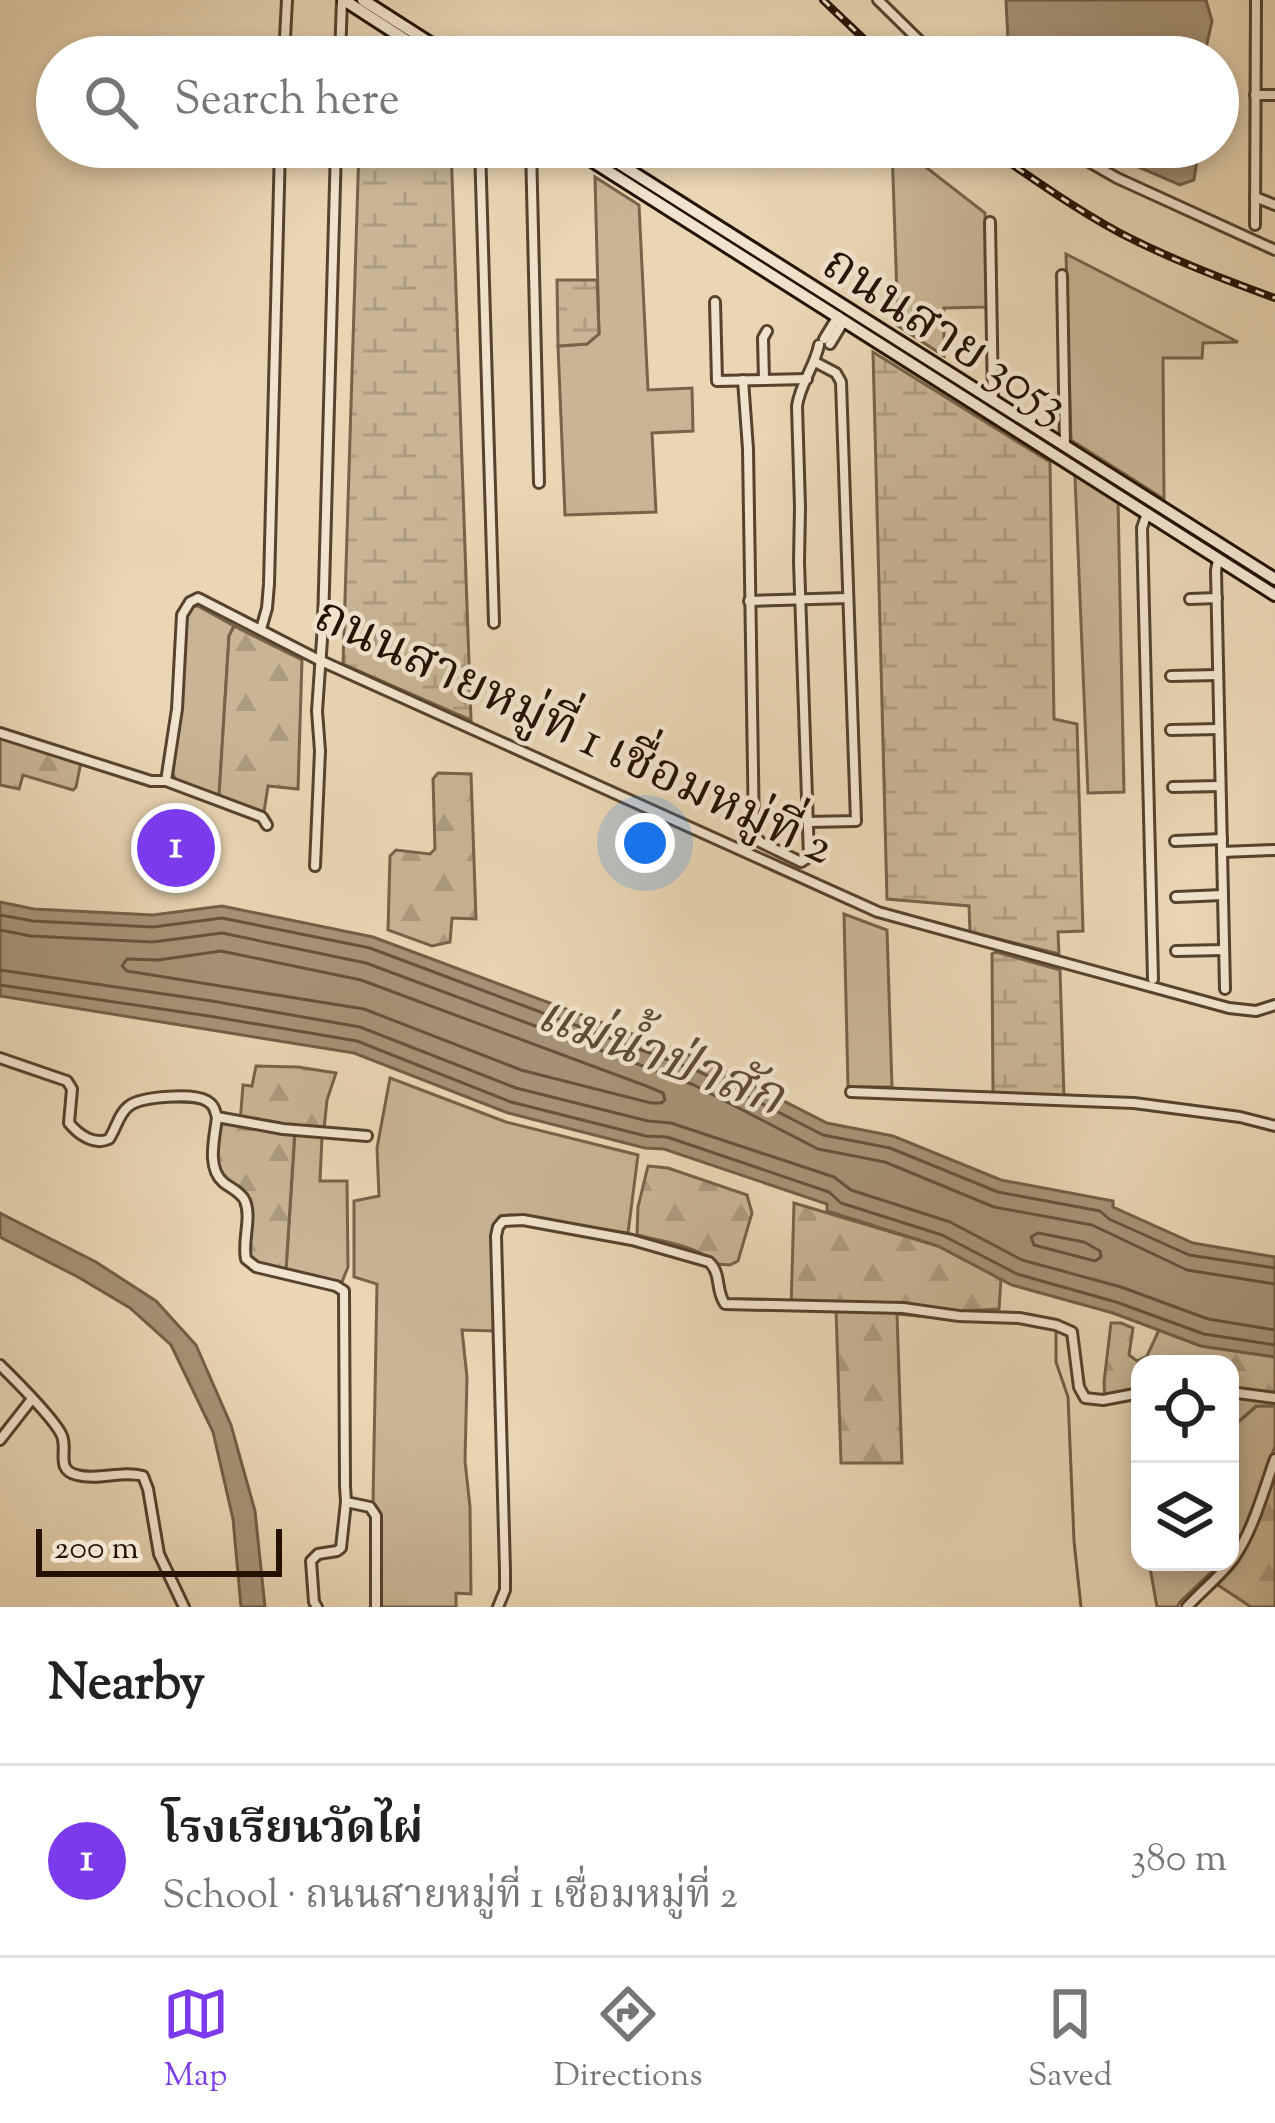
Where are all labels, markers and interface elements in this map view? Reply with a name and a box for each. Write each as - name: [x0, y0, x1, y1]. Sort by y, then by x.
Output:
- search box: [36, 36, 1239, 168]
- icon: search: [78, 69, 144, 135]
- text: Search here: [174, 70, 400, 135]
- street label: ถนนสาย 3053: [806, 230, 1082, 444]
- street label: ถนนสายหมู่ที่ 1 เชื่อมหมู่ที่ 2: [301, 577, 847, 887]
- pin: 1: [137, 803, 215, 893]
- your location: [615, 813, 675, 873]
- water label: แม่น้ำป่าสัก: [525, 973, 797, 1140]
- map controls: [1131, 1355, 1239, 1571]
- button: locate: [1131, 1355, 1239, 1463]
- button: layers: [1131, 1463, 1239, 1571]
- scale bar: [36, 1523, 282, 1576]
- text: 200 m: [54, 1526, 139, 1574]
- text: Nearby: [48, 1649, 205, 1722]
- text: โรงเรียนวัดไผ่: [162, 1799, 423, 1864]
- text: 1: [80, 1833, 94, 1889]
- text: 380 m: [1131, 1833, 1227, 1889]
- text: School · ถนนสายหมู่ที่ 1 เชื่อมหมู่ที่ 2: [162, 1870, 738, 1926]
- tab: Map: [163, 1981, 229, 2101]
- tab: Directions: [554, 1981, 703, 2101]
- tab: Saved: [1028, 1981, 1112, 2101]

